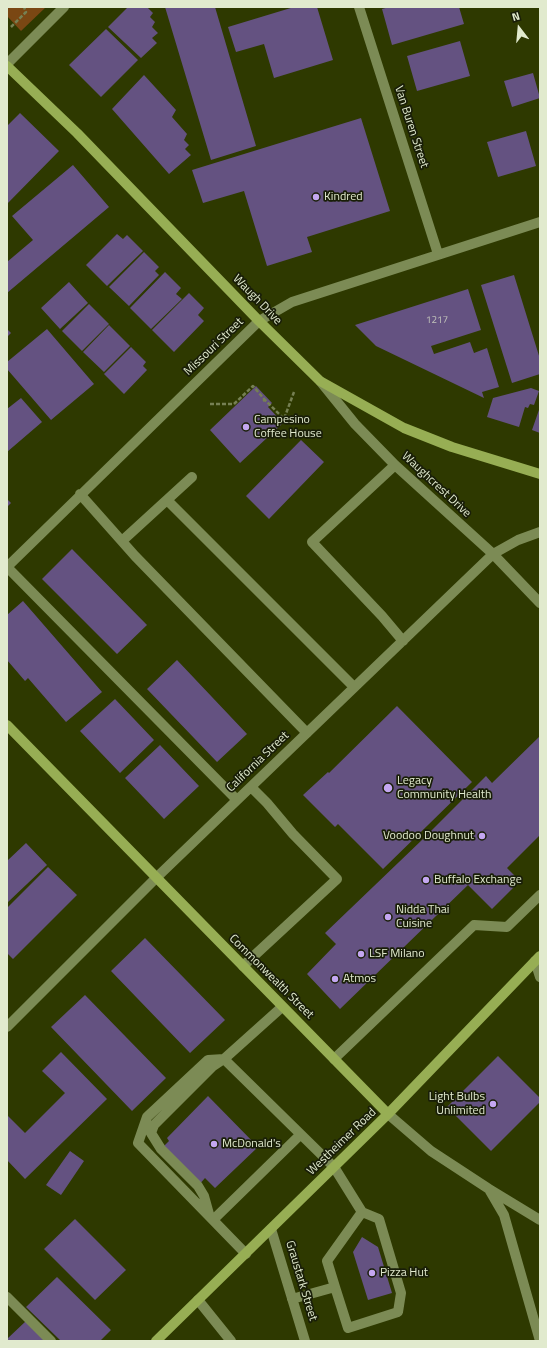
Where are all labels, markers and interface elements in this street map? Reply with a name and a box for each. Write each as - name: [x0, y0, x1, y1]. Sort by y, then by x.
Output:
- north arrow: [499, 8, 539, 48]
- text: N: [510, 8, 522, 25]
- street label: Van Buren Street: [391, 84, 431, 170]
- place label: Kindred: [324, 190, 363, 204]
- marker: Kindred: [311, 192, 321, 202]
- street label: Waugh Drive: [229, 272, 285, 328]
- street label: Missouri Street: [181, 315, 247, 379]
- house number: 1217: [426, 315, 448, 327]
- place label: Campesino Coffee House: [254, 413, 322, 441]
- marker: Campesino Coffee House: [241, 422, 251, 432]
- street label: Waughcrest Drive: [398, 449, 474, 521]
- street label: California Street: [224, 729, 292, 795]
- place label: Legacy Community Health: [397, 774, 491, 802]
- marker: Legacy Community Health: [382, 782, 394, 794]
- place label: Voodoo Doughnut: [383, 829, 474, 843]
- marker: Voodoo Doughnut: [477, 831, 487, 841]
- place label: Buffalo Exchange: [434, 873, 522, 887]
- marker: Buffalo Exchange: [421, 875, 431, 885]
- place label: Nidda Thai Cuisine: [396, 903, 449, 931]
- marker: Nidda Thai Cuisine: [383, 912, 393, 922]
- street label: Commonwealth Street: [226, 932, 316, 1022]
- place label: LSF Milano: [369, 947, 424, 961]
- marker: LSF Milano: [356, 949, 366, 959]
- place label: Atmos: [343, 972, 376, 986]
- marker: Atmos: [330, 974, 340, 984]
- place label: Light Bulbs Unlimited: [429, 1090, 485, 1118]
- marker: Light Bulbs Unlimited: [488, 1099, 498, 1109]
- street label: Westheimer Road: [305, 1105, 379, 1179]
- place label: McDonald's: [222, 1137, 281, 1151]
- marker: McDonald's: [209, 1139, 219, 1149]
- street label: Graustark Street: [282, 1239, 320, 1323]
- place label: Pizza Hut: [380, 1266, 428, 1280]
- marker: Pizza Hut: [367, 1268, 377, 1278]

